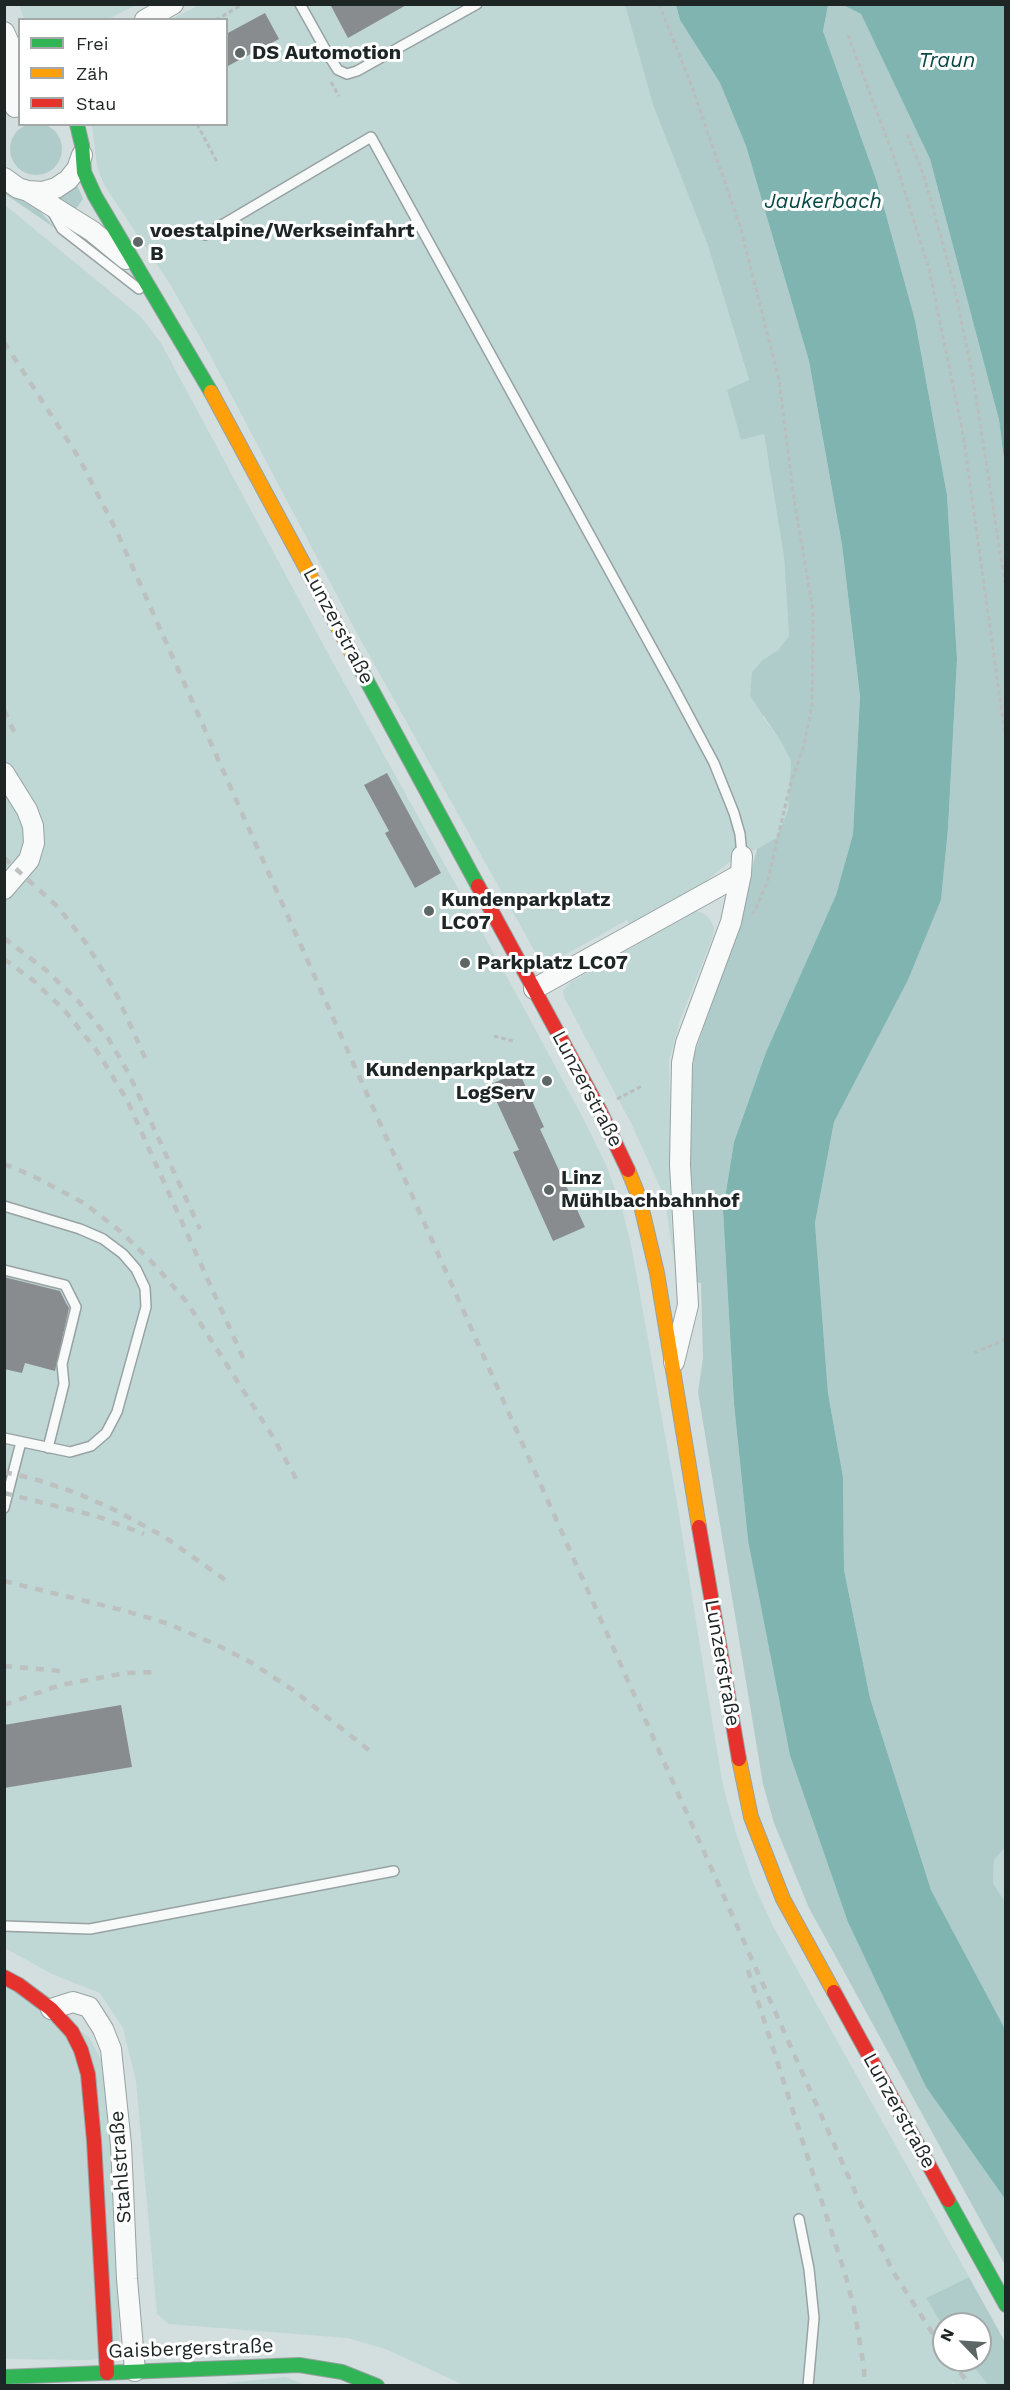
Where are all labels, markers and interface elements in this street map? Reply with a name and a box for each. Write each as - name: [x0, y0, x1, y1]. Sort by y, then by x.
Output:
- legend: [18, 18, 228, 126]
- text: Frei: [76, 33, 108, 54]
- place label: DS Automotion: [252, 41, 401, 65]
- marker: DS Automotion: [233, 46, 247, 60]
- water label: Traun: [919, 48, 975, 74]
- text: Zäh: [76, 63, 109, 84]
- text: Stau: [76, 93, 116, 114]
- water label: Jaukerbach: [764, 189, 882, 215]
- place label: voestalpine/Werkseinfahrt B: [150, 219, 414, 266]
- marker: voestalpine/Werkseinfahrt B: [131, 235, 145, 249]
- street label: Lunzerstraße: [297, 564, 379, 688]
- place label: Kundenparkplatz LC07: [441, 888, 610, 935]
- marker: Kundenparkplatz LC07: [422, 904, 436, 918]
- place label: Parkplatz LC07: [477, 951, 628, 975]
- marker: Parkplatz LC07: [458, 956, 472, 970]
- street label: Lunzerstraße: [546, 1027, 628, 1151]
- place label: Kundenparkplatz LogServ: [366, 1058, 535, 1105]
- marker: Kundenparkplatz LogServ: [540, 1074, 554, 1088]
- place label: Linz Mühlbachbahnhof: [561, 1166, 740, 1213]
- marker: Linz Mühlbachbahnhof: [542, 1183, 556, 1197]
- street label: Lunzerstraße: [699, 1598, 745, 1728]
- street label: Lunzerstraße: [857, 2049, 941, 2173]
- street label: Stahlstraße: [105, 2110, 137, 2224]
- north arrow: [932, 2312, 992, 2372]
- text: N: [936, 2326, 958, 2344]
- street label: Gaisbergerstraße: [108, 2334, 274, 2364]

